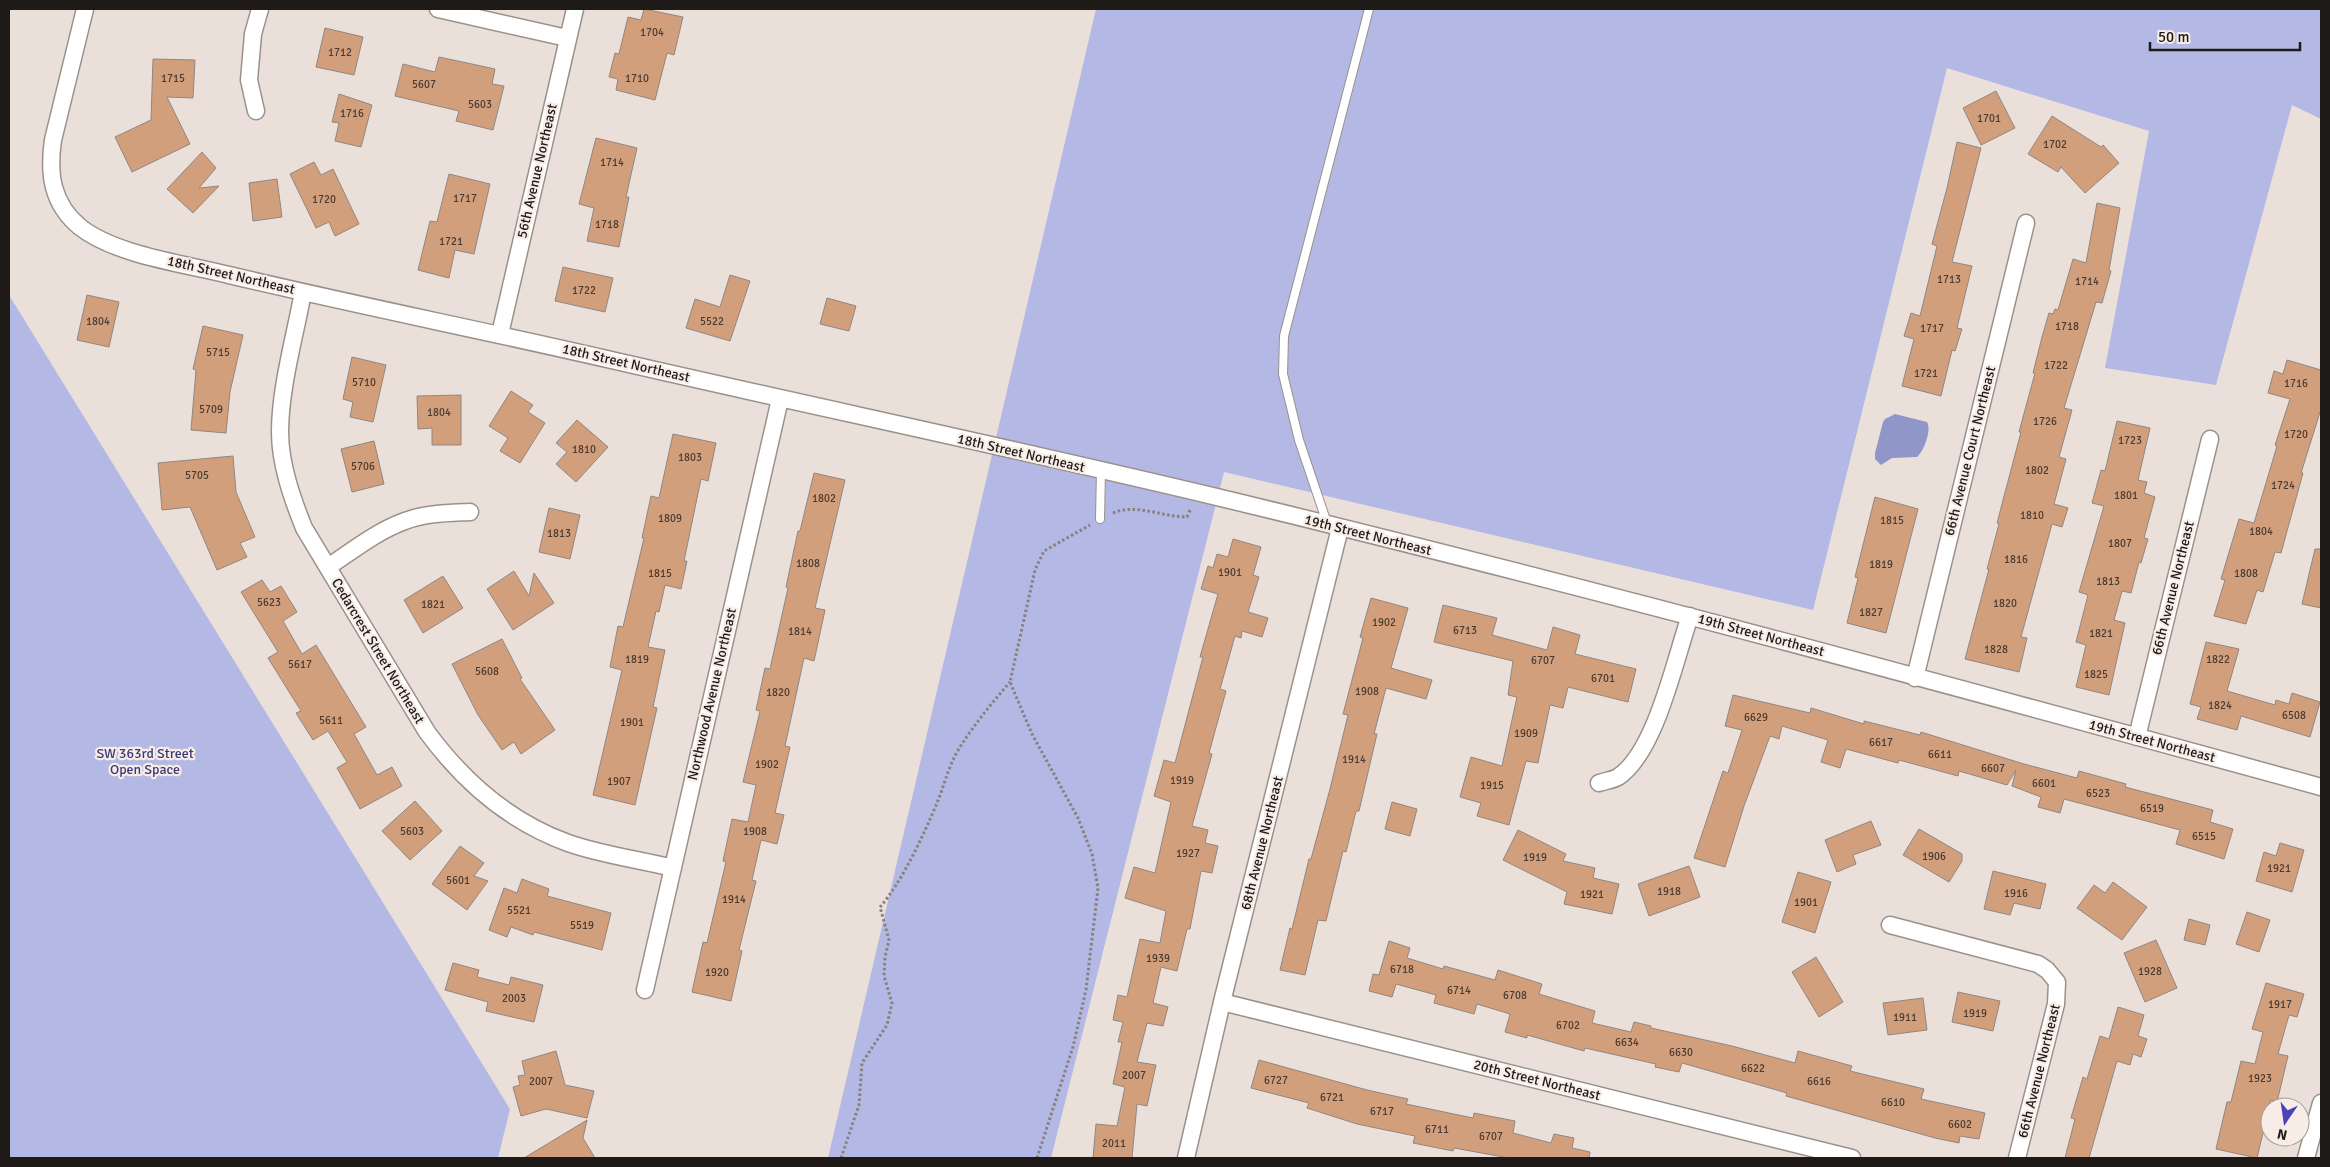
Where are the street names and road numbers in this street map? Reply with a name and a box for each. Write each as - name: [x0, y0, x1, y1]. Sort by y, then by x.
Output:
- street label: 56th Avenue Northeast: [513, 102, 561, 240]
- street label: 18th Street Northeast: [166, 252, 296, 298]
- street label: 18th Street Northeast: [561, 340, 691, 386]
- street label: 66th Avenue Court Northeast: [1941, 364, 1999, 538]
- street label: 18th Street Northeast: [956, 430, 1086, 476]
- street label: 19th Street Northeast: [1303, 511, 1433, 559]
- street label: 66th Avenue Northeast: [2148, 519, 2198, 657]
- street label: Cedarcrest Street Northeast: [328, 575, 428, 727]
- street label: Northwood Avenue Northeast: [684, 606, 740, 782]
- street label: 19th Street Northeast: [1696, 610, 1826, 660]
- street label: 19th Street Northeast: [2087, 716, 2217, 766]
- street label: 68th Avenue Northeast: [1237, 774, 1287, 912]
- street label: 66th Avenue Northeast: [2014, 1002, 2064, 1140]
- street label: 20th Street Northeast: [1472, 1056, 1602, 1104]

